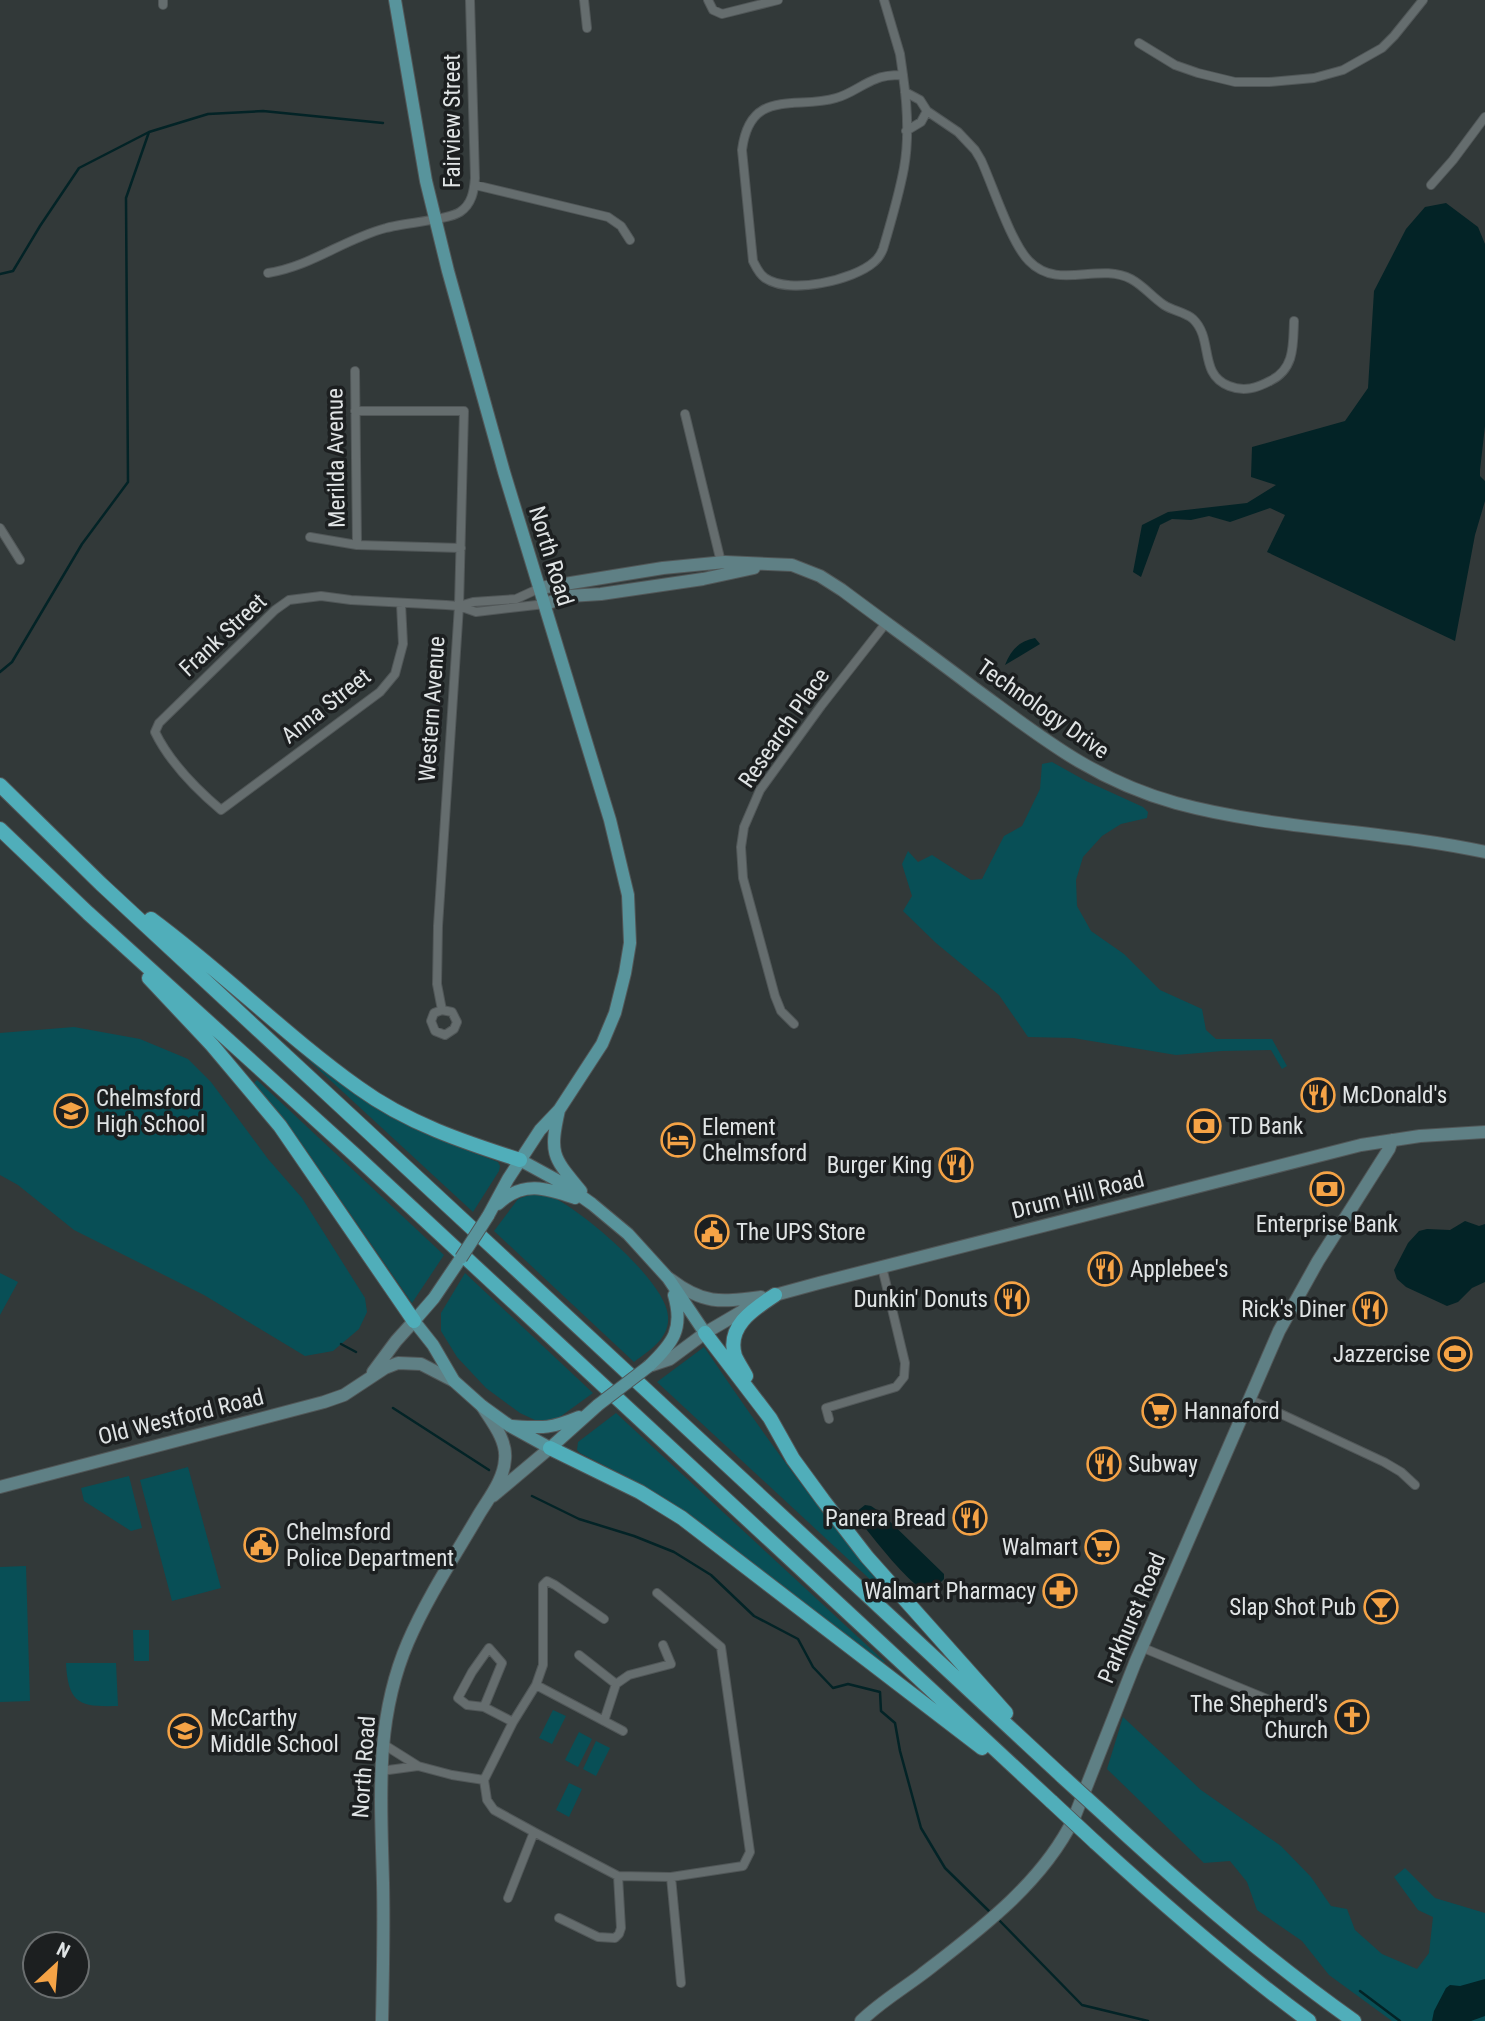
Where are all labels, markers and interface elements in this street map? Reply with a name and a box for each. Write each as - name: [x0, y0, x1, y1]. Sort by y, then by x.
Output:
- street label: Fairview Street: [439, 54, 466, 188]
- street label: Merilda Avenue: [321, 388, 351, 528]
- street label: North Road: [523, 503, 579, 609]
- street label: Frank Street: [174, 588, 272, 682]
- street label: Western Avenue: [413, 635, 451, 783]
- street label: Technology Drive: [972, 653, 1114, 765]
- street label: Anna Street: [276, 663, 376, 749]
- street label: Research Place: [733, 663, 835, 793]
- restaurant icon: McDonald's: [1299, 1076, 1337, 1114]
- place label: McDonald's: [1342, 1082, 1447, 1109]
- place label: Chelmsford High School: [96, 1085, 205, 1138]
- school or university icon: Chelmsford High School: [52, 1092, 90, 1130]
- bank icon: TD Bank: [1185, 1107, 1223, 1145]
- place label: TD Bank: [1228, 1113, 1304, 1140]
- place label: Element Chelmsford: [702, 1114, 807, 1167]
- hotel icon: Element Chelmsford: [659, 1121, 697, 1159]
- restaurant icon: Burger King: [937, 1146, 975, 1184]
- place label: Burger King: [827, 1152, 932, 1179]
- street label: Drum Hill Road: [1009, 1166, 1147, 1224]
- bank icon: Enterprise Bank: [1308, 1170, 1346, 1208]
- place label: Enterprise Bank: [1256, 1211, 1399, 1238]
- public building icon: The UPS Store: [693, 1213, 731, 1251]
- place label: The UPS Store: [736, 1219, 866, 1246]
- restaurant icon: Applebee's: [1086, 1250, 1124, 1288]
- place label: Applebee's: [1130, 1256, 1228, 1283]
- restaurant icon: Dunkin' Donuts: [993, 1280, 1031, 1318]
- place label: Dunkin' Donuts: [853, 1286, 988, 1313]
- restaurant icon: Rick's Diner: [1351, 1290, 1389, 1328]
- place label: Rick's Diner: [1241, 1296, 1346, 1323]
- sports icon: Jazzercise: [1436, 1335, 1474, 1373]
- place label: Jazzercise: [1333, 1341, 1430, 1368]
- street label: Old Westford Road: [95, 1383, 267, 1451]
- supermarket icon: Hannaford: [1140, 1392, 1178, 1430]
- place label: Hannaford: [1184, 1398, 1280, 1425]
- restaurant icon: Subway: [1085, 1445, 1123, 1483]
- place label: Subway: [1128, 1451, 1198, 1478]
- restaurant icon: Panera Bread: [951, 1499, 989, 1537]
- place label: Panera Bread: [825, 1505, 946, 1532]
- place label: Chelmsford Police Department: [286, 1519, 454, 1572]
- public building icon: Chelmsford Police Department: [242, 1526, 280, 1564]
- supermarket icon: Walmart: [1083, 1528, 1121, 1566]
- place label: Walmart: [1002, 1534, 1078, 1561]
- street label: Parkhurst Road: [1092, 1549, 1172, 1687]
- pharmacy icon: Walmart Pharmacy: [1041, 1572, 1079, 1610]
- place label: Walmart Pharmacy: [864, 1578, 1036, 1605]
- bar icon: Slap Shot Pub: [1362, 1588, 1400, 1626]
- place label: Slap Shot Pub: [1229, 1594, 1356, 1621]
- place label: The Shepherd's Church: [1190, 1691, 1328, 1744]
- church icon: The Shepherd's Church: [1333, 1698, 1371, 1736]
- place label: McCarthy Middle School: [210, 1705, 339, 1758]
- school or university icon: McCarthy Middle School: [166, 1712, 204, 1750]
- street label: North Road: [347, 1715, 381, 1819]
- north arrow: [21, 1930, 91, 2000]
- text: N: [53, 1937, 74, 1963]

